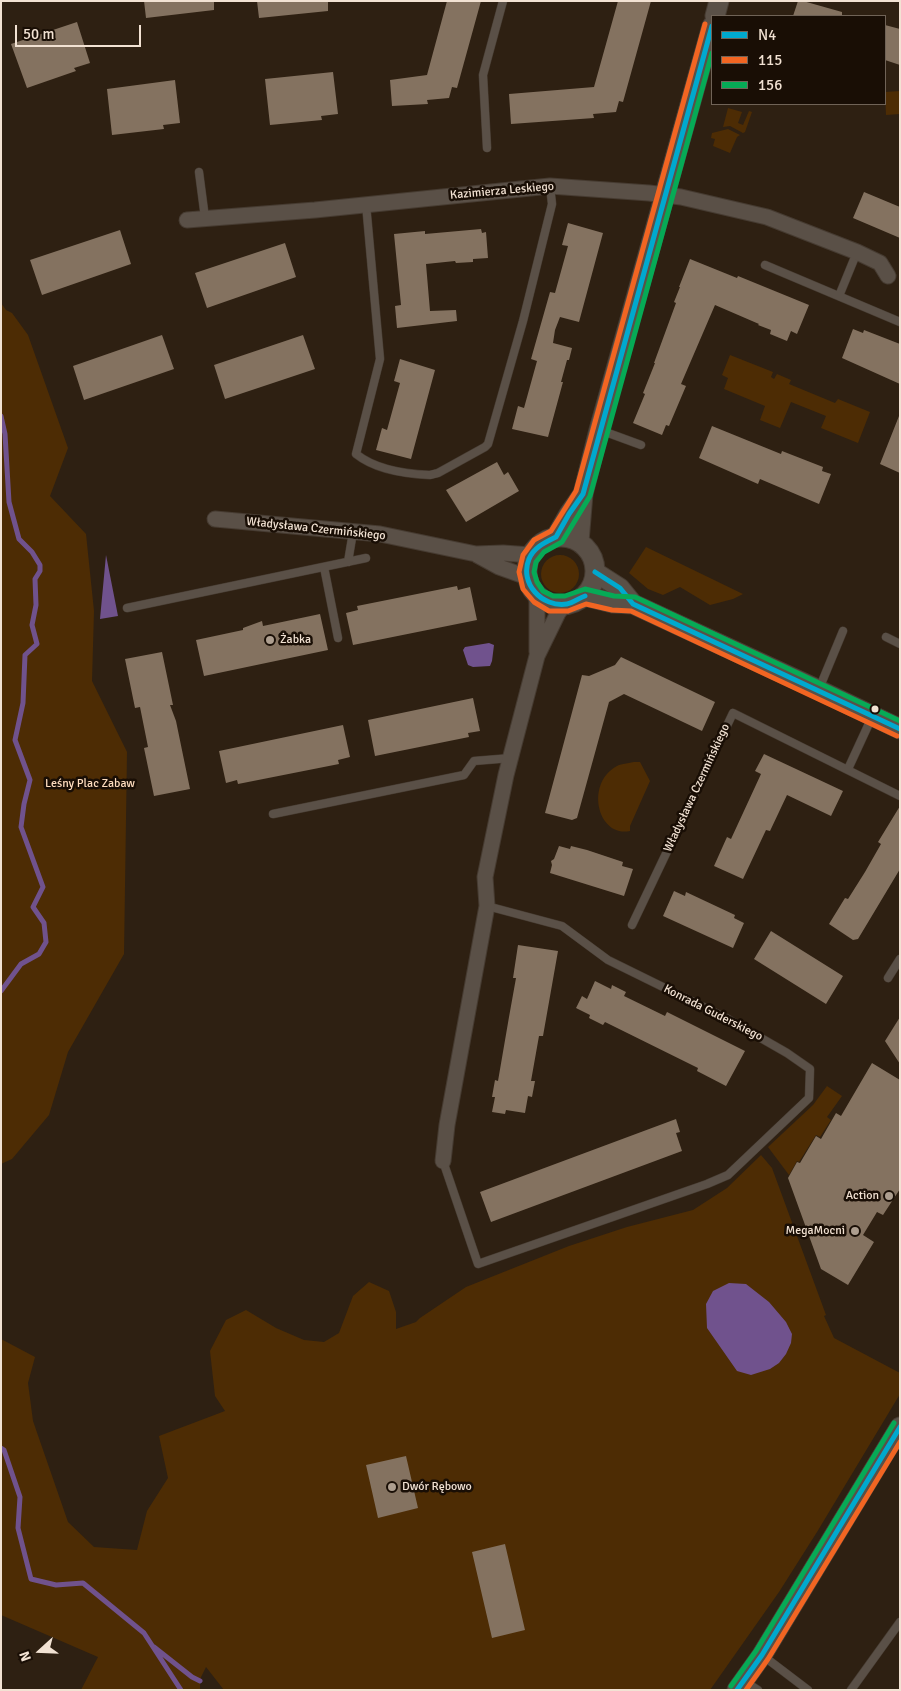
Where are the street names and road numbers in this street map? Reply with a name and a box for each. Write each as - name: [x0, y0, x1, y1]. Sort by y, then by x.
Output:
- street label: Kazimierza Leskiego: [449, 179, 555, 203]
- street label: Władysława Czermińskiego: [246, 515, 386, 543]
- street label: Władysława Czermińskiego: [661, 722, 733, 854]
- street label: Konrada Guderskiego: [661, 982, 765, 1044]

